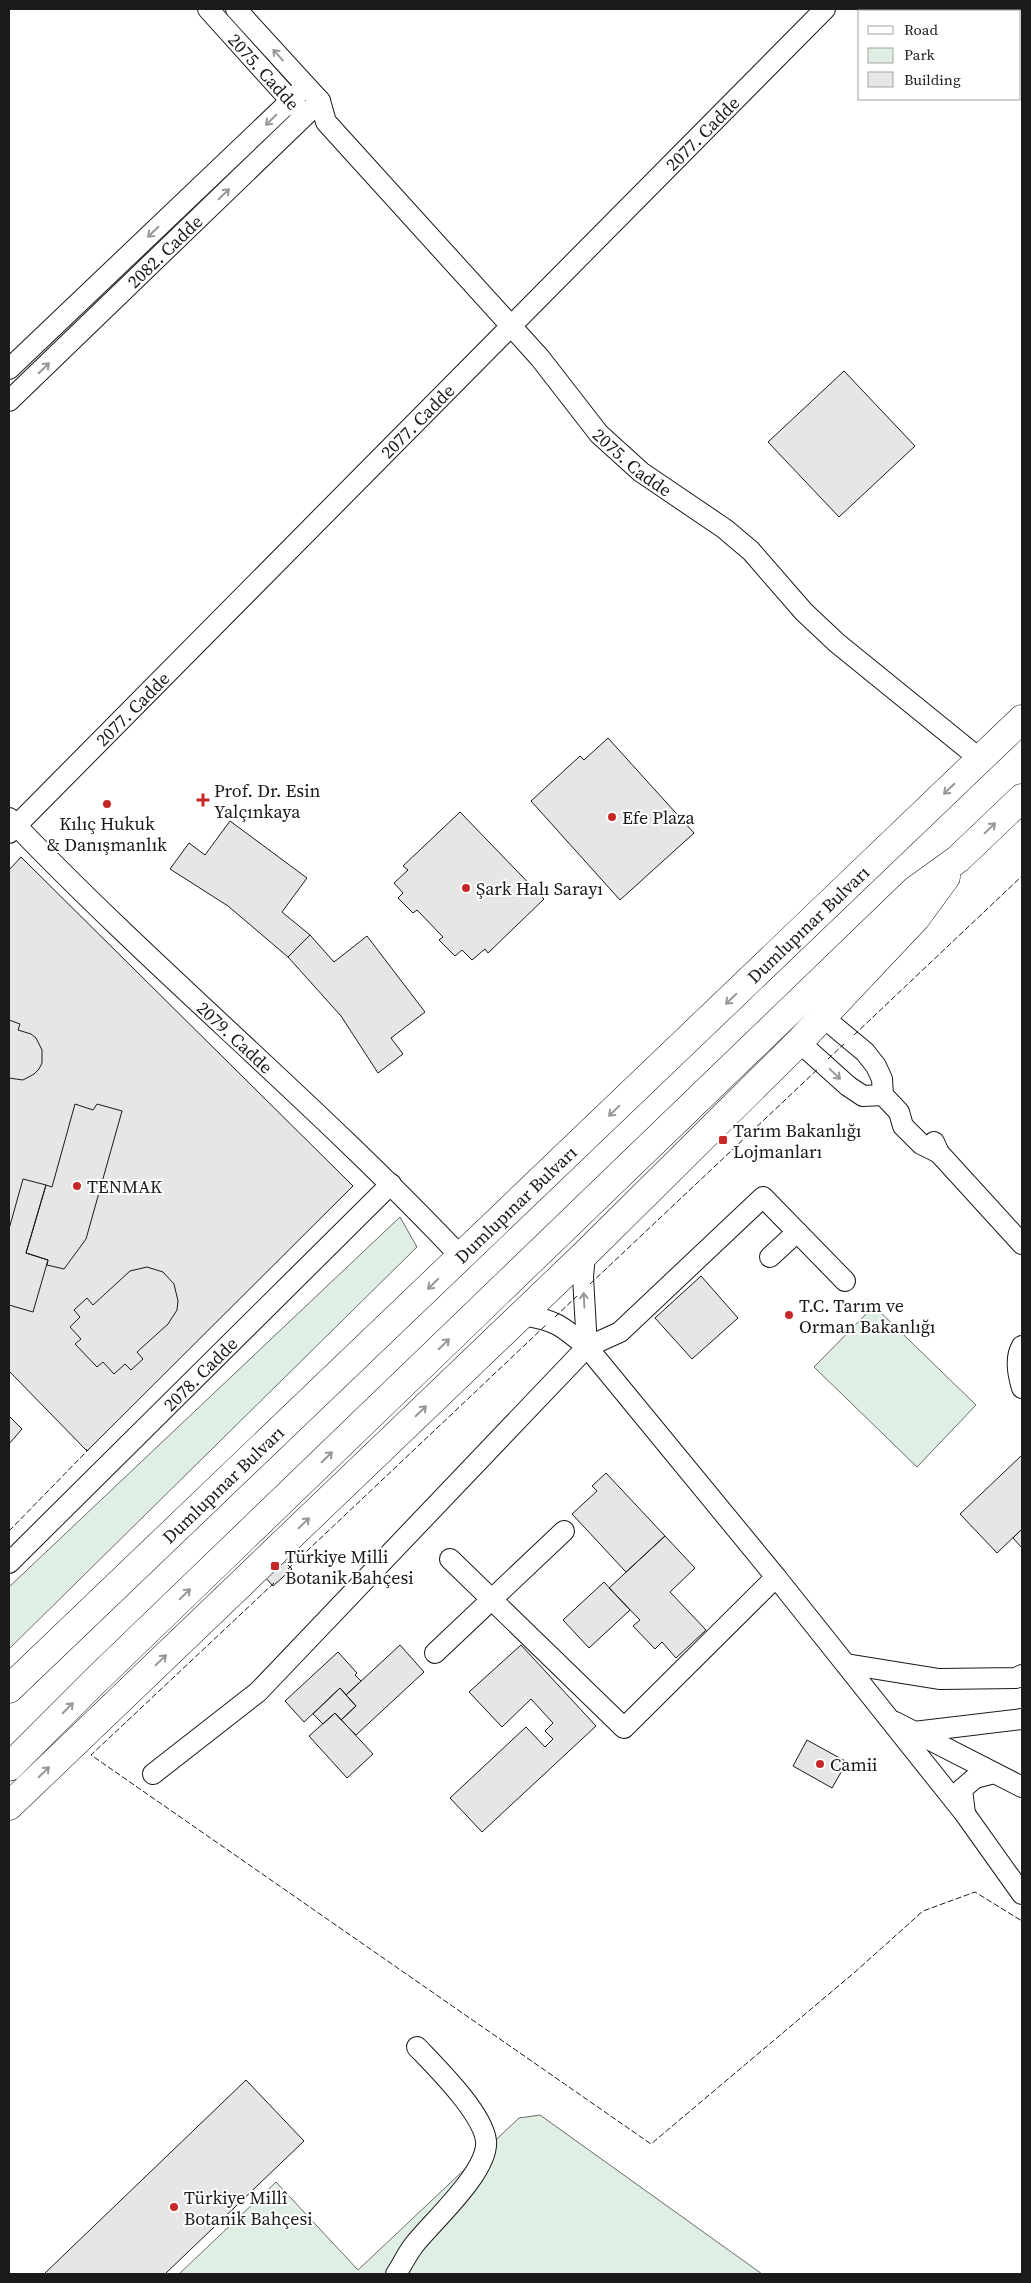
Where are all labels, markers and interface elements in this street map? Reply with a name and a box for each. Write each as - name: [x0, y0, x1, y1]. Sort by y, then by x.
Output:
- legend: [858, 10, 1021, 100]
- text: Road: [904, 19, 938, 40]
- street label: 2075. Cadde: [223, 27, 306, 115]
- text: Park: [904, 44, 936, 65]
- one-way arrow: [273, 49, 284, 62]
- text: Building: [904, 69, 961, 90]
- street label: 2077. Cadde: [660, 90, 745, 176]
- one-way arrow: [265, 113, 277, 125]
- one-way arrow: [217, 188, 230, 200]
- street label: 2082. Cadde: [121, 209, 208, 293]
- one-way arrow: [147, 225, 159, 238]
- one-way arrow: [38, 361, 50, 374]
- street label: 2077. Cadde: [375, 378, 460, 464]
- street label: 2075. Cadde: [588, 422, 677, 502]
- street label: 2077. Cadde: [90, 666, 175, 751]
- place label: Prof. Dr. Esin Yalçınkaya: [214, 778, 321, 824]
- one-way arrow: [943, 783, 956, 795]
- marker: Prof. Dr. Esin Yalçınkaya: [196, 793, 210, 807]
- marker: Kılıç Hukuk & Danışmanlık: [101, 798, 113, 810]
- place label: Efe Plaza: [622, 805, 695, 830]
- place label: Kılıç Hukuk & Danışmanlık: [47, 811, 167, 857]
- marker: Efe Plaza: [606, 811, 618, 823]
- one-way arrow: [984, 822, 997, 834]
- street label: Dumlupınar Bulvarı: [741, 860, 874, 989]
- place label: Şark Halı Sarayı: [476, 876, 603, 901]
- marker: Şark Halı Sarayı: [460, 882, 472, 894]
- one-way arrow: [725, 993, 738, 1005]
- street label: 2079. Cadde: [192, 995, 279, 1079]
- one-way arrow: [829, 1068, 842, 1080]
- one-way arrow: [608, 1105, 620, 1117]
- place label: Tarım Bakanlığı Lojmanları: [733, 1118, 861, 1164]
- marker: Tarım Bakanlığı Lojmanları: [717, 1134, 729, 1146]
- street label: Dumlupınar Bulvarı: [449, 1140, 582, 1269]
- place label: TENMAK: [87, 1174, 162, 1199]
- marker: TENMAK: [71, 1180, 83, 1192]
- one-way arrow: [427, 1278, 440, 1290]
- one-way arrow: [580, 1293, 589, 1309]
- place label: T.C. Tarım ve Orman Bakanlığı: [799, 1293, 935, 1339]
- marker: T.C. Tarım ve Orman Bakanlığı: [783, 1309, 795, 1321]
- street label: 2078. Cadde: [157, 1331, 243, 1416]
- one-way arrow: [437, 1338, 450, 1350]
- one-way arrow: [415, 1405, 428, 1417]
- street label: Dumlupınar Bulvarı: [156, 1420, 289, 1549]
- one-way arrow: [320, 1451, 333, 1463]
- one-way arrow: [297, 1517, 310, 1529]
- place label: Türkiye Milli Botanik Bahçesi: [285, 1544, 414, 1590]
- marker: Türkiye Milli Botanik Bahçesi: [269, 1560, 281, 1572]
- one-way arrow: [178, 1588, 191, 1600]
- one-way arrow: [155, 1654, 167, 1666]
- one-way arrow: [62, 1701, 74, 1714]
- place label: Camii: [830, 1752, 877, 1777]
- marker: Camii: [814, 1758, 826, 1770]
- one-way arrow: [38, 1766, 50, 1778]
- place label: Türkiye Millî Botanik Bahçesi: [184, 2185, 313, 2231]
- marker: Türkiye Millî Botanik Bahçesi: [168, 2201, 180, 2213]

